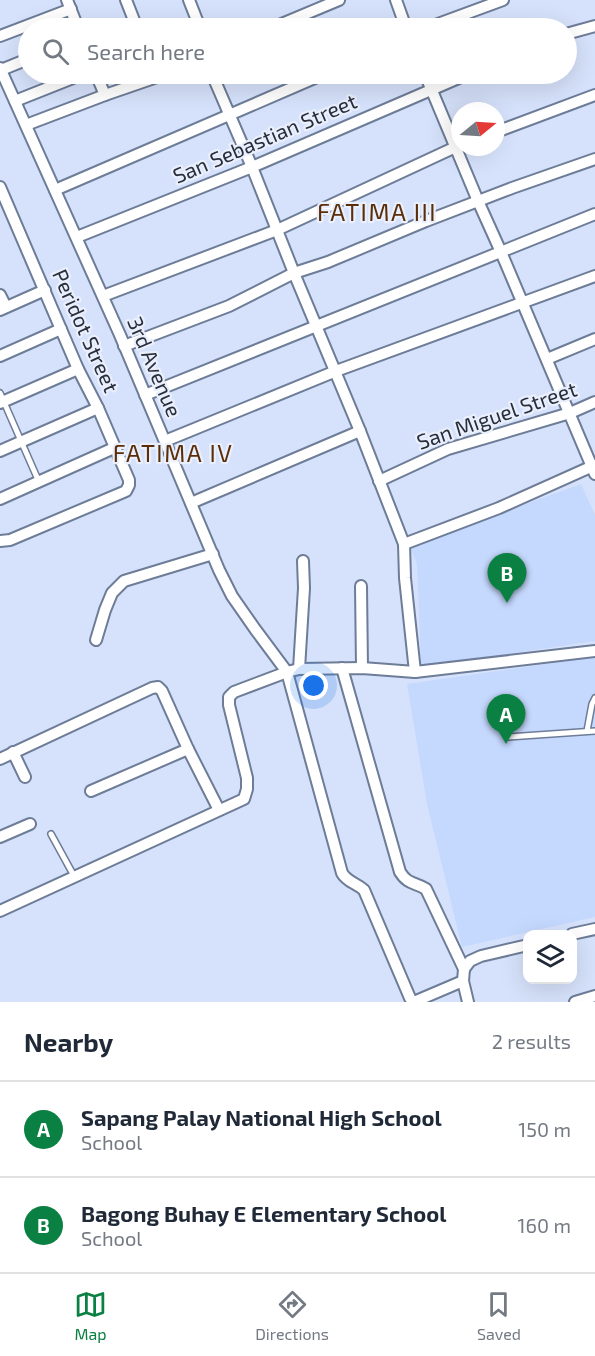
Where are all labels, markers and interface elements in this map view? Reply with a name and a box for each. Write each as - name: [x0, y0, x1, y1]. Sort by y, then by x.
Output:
- search box: [18, 18, 577, 84]
- icon: search: [39, 35, 72, 68]
- text: Search here: [87, 38, 205, 64]
- street label: San Sebastian Street: [169, 88, 360, 188]
- north arrow: [451, 102, 505, 156]
- district label: FATIMA III: [317, 197, 437, 226]
- street label: Peridot Street: [48, 265, 125, 396]
- street label: 3rd Avenue: [123, 313, 188, 420]
- street label: San Miguel Street: [413, 375, 580, 454]
- district label: FATIMA IV: [113, 438, 233, 467]
- pin: B: [488, 554, 526, 603]
- your location: [299, 671, 328, 700]
- pin: A: [486, 694, 526, 744]
- map controls: [523, 930, 577, 984]
- button: layers: [523, 930, 577, 984]
- text: Nearby: [24, 1026, 113, 1057]
- text: 2 results: [492, 1029, 571, 1053]
- text: Sapang Palay National High School: [81, 1104, 442, 1130]
- text: A: [37, 1117, 50, 1141]
- text: 150 m: [518, 1117, 571, 1141]
- text: School: [81, 1130, 142, 1154]
- text: Bagong Buhay E Elementary School: [81, 1200, 447, 1226]
- text: B: [37, 1213, 50, 1237]
- text: 160 m: [518, 1213, 571, 1237]
- text: School: [81, 1226, 142, 1250]
- tab: Map: [74, 1288, 107, 1343]
- tab: Directions: [255, 1288, 329, 1343]
- tab: Saved: [477, 1288, 521, 1343]

